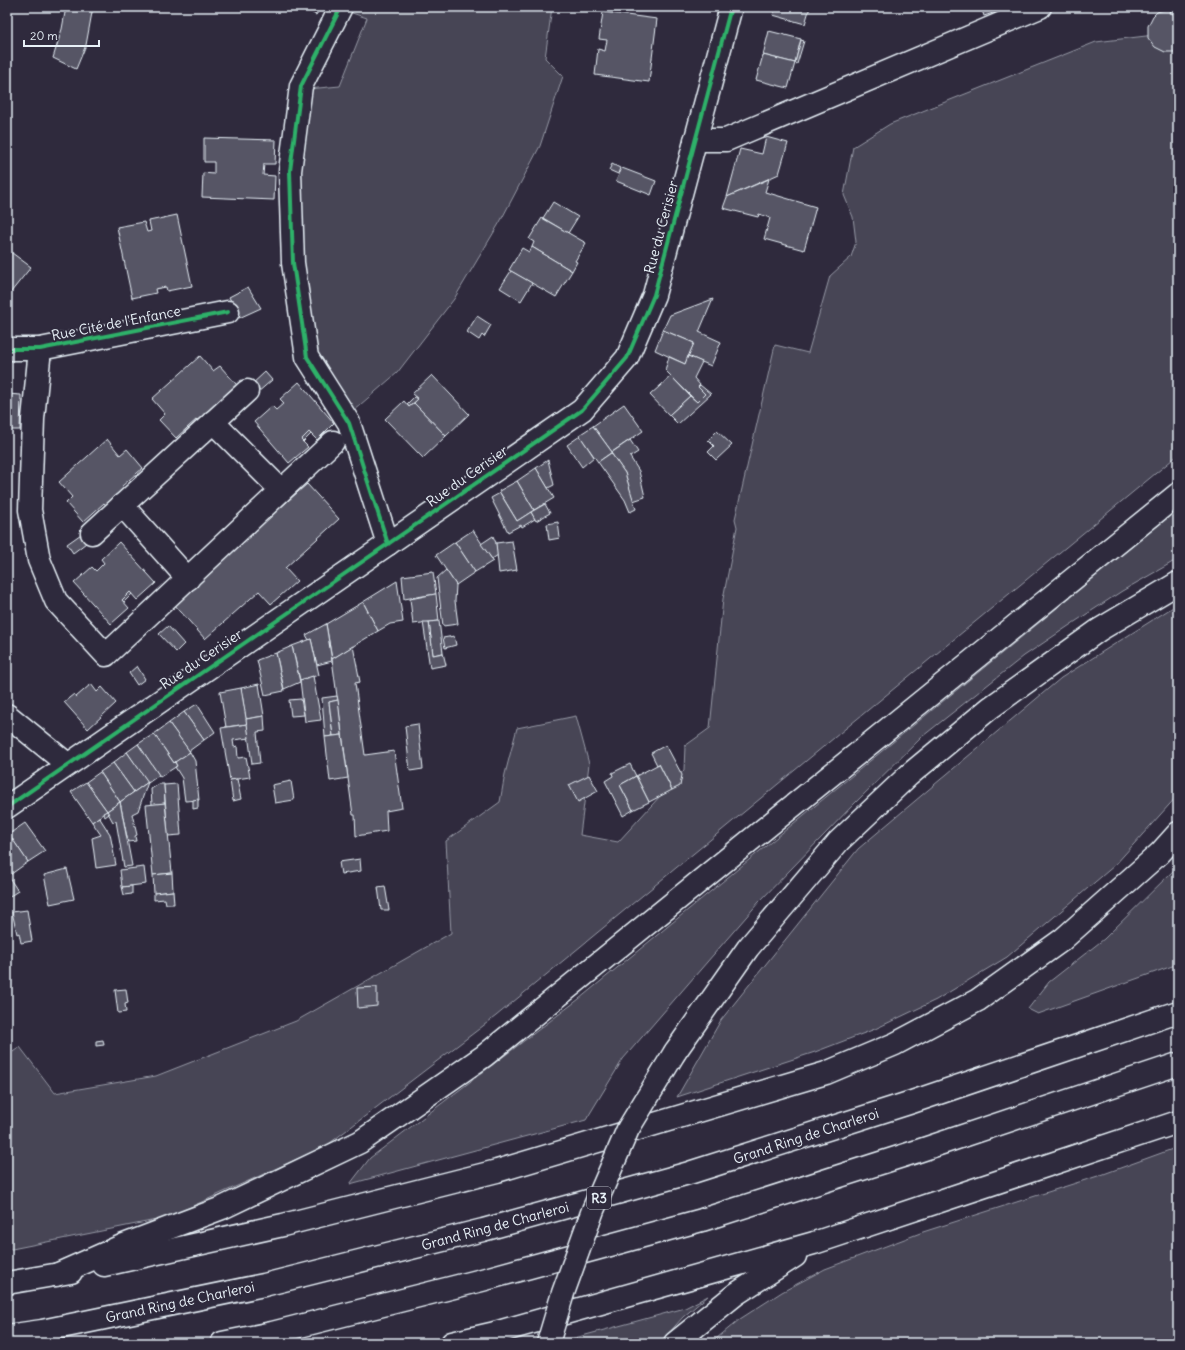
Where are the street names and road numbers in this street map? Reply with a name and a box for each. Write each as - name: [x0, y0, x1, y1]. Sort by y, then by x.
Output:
- street label: Rue du Cerisier: [640, 178, 682, 275]
- street label: Rue Cité de l'Enfance: [50, 302, 182, 344]
- street label: Rue du Cerisier: [423, 441, 512, 511]
- street label: Rue du Cerisier: [156, 625, 246, 693]
- street label: Grand Ring de Charleroi: [731, 1104, 881, 1168]
- road number: R3: [587, 1187, 611, 1209]
- street label: Grand Ring de Charleroi: [419, 1198, 571, 1254]
- street label: Grand Ring de Charleroi: [104, 1277, 256, 1327]

